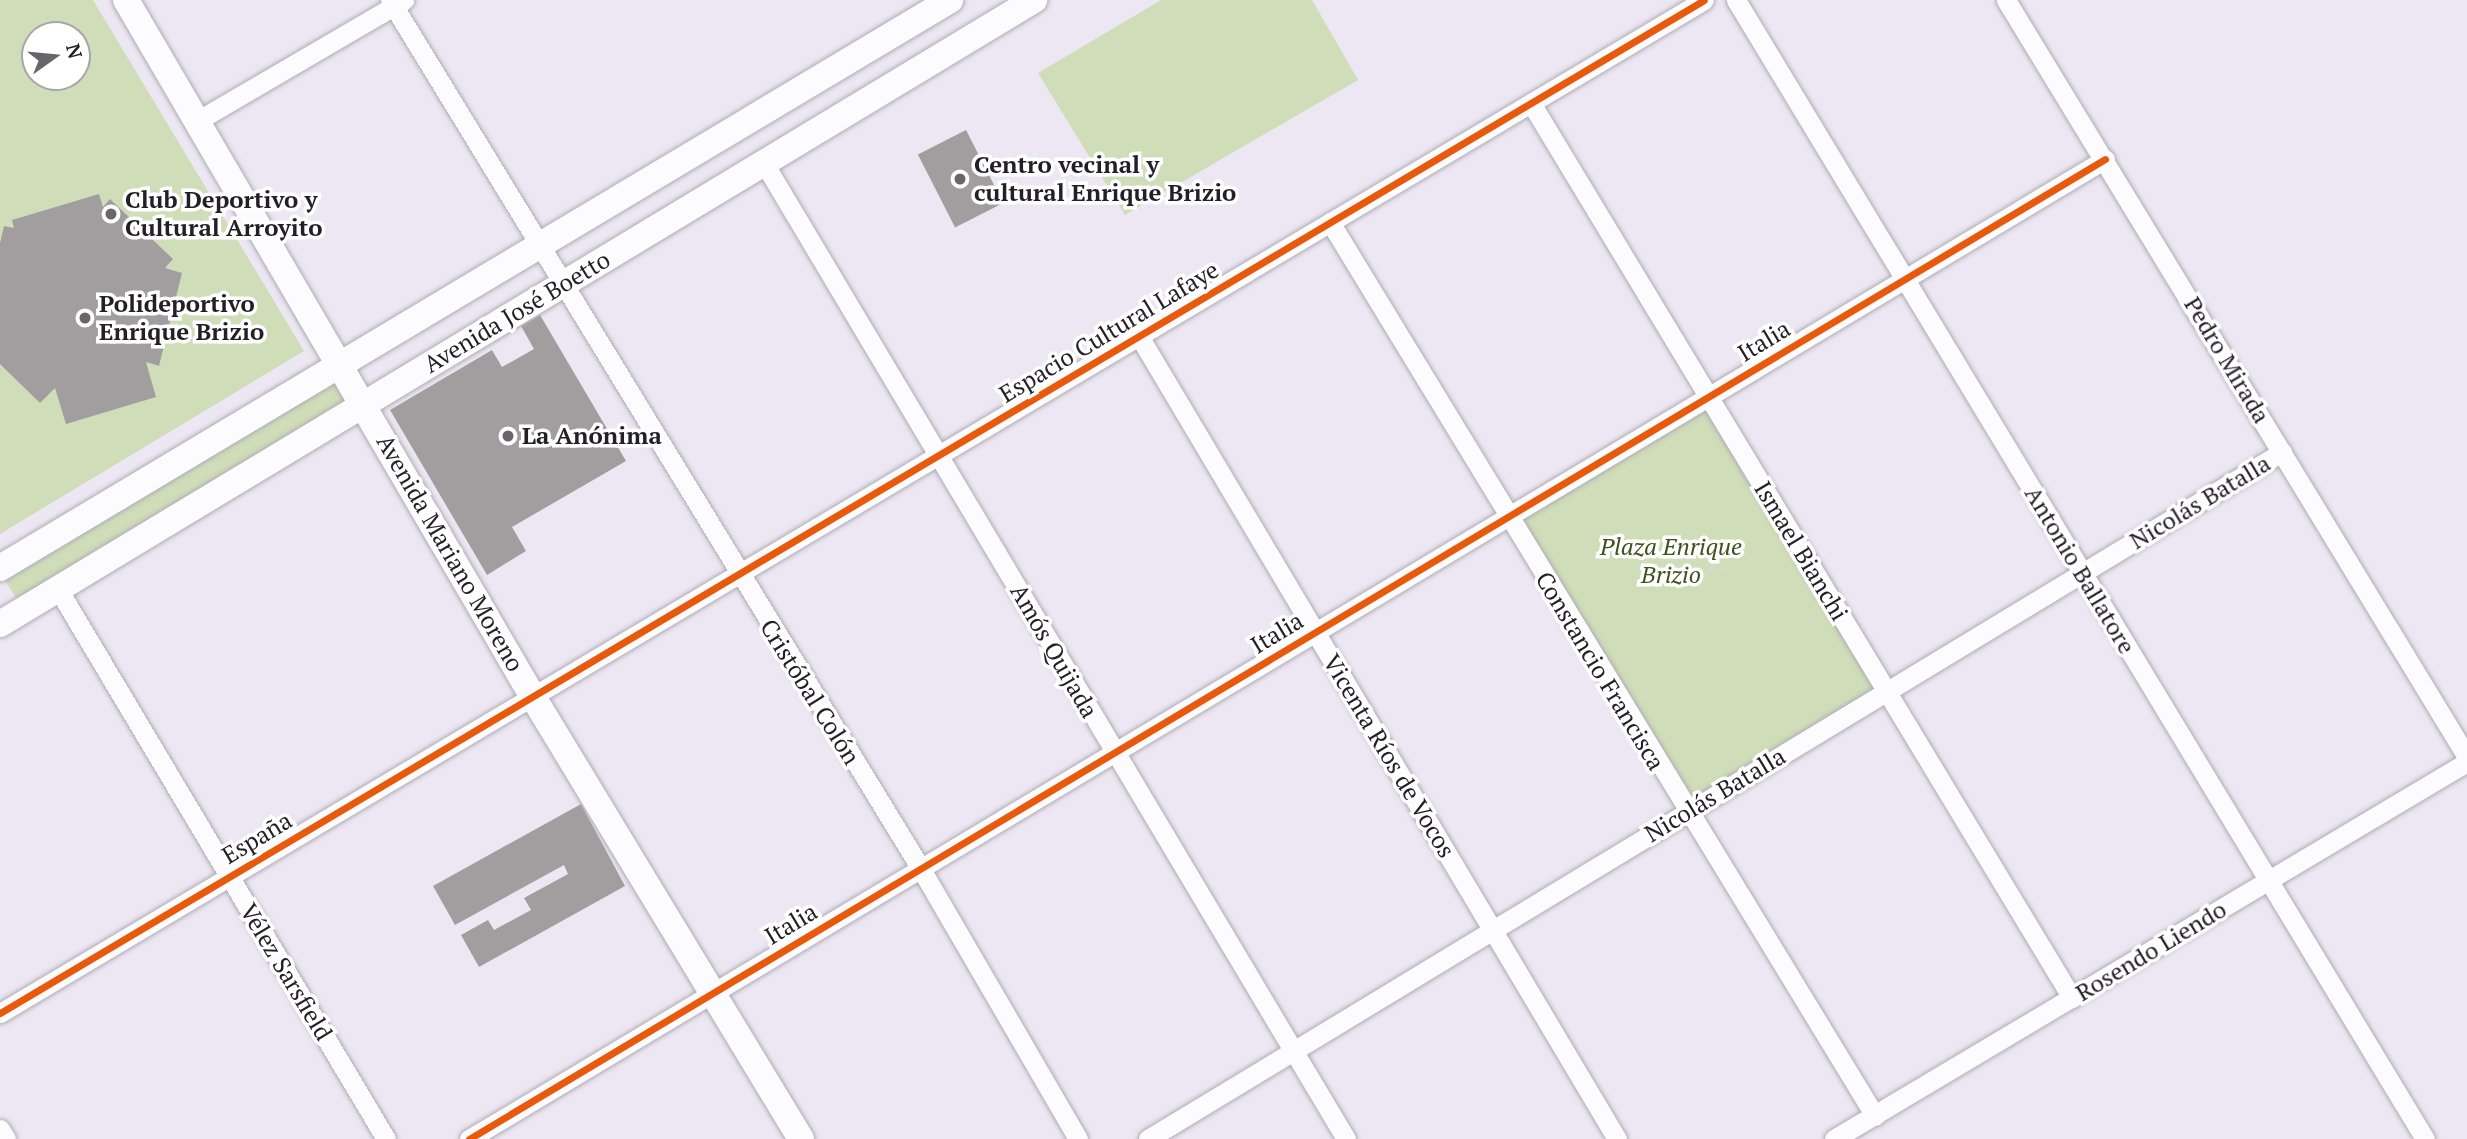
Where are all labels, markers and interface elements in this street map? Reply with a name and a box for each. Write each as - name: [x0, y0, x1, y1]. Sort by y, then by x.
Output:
- north arrow: [21, 21, 91, 91]
- text: N: [61, 41, 89, 61]
- place label: Centro vecinal y cultural Enrique Brizio: [974, 151, 1236, 207]
- marker: Centro vecinal y cultural Enrique Brizio: [952, 171, 968, 187]
- place label: Club Deportivo y Cultural Arroyito: [125, 186, 323, 242]
- marker: Club Deportivo y Cultural Arroyito: [103, 206, 119, 222]
- street label: Avenida José Boetto: [419, 245, 615, 379]
- street label: Espacio Cultural Lafaye: [994, 255, 1224, 409]
- place label: Polideportivo Enrique Brizio: [99, 290, 264, 346]
- street label: Pedro Mirada: [2178, 292, 2276, 428]
- marker: Polideportivo Enrique Brizio: [77, 310, 93, 326]
- street label: Italia: [1733, 314, 1795, 368]
- place label: La Anónima: [522, 422, 662, 450]
- marker: La Anónima: [500, 428, 516, 444]
- street label: Avenida Mariano Moreno: [370, 429, 530, 677]
- street label: Nicolás Batalla: [2125, 449, 2275, 555]
- street label: Ismael Bianchi: [1748, 476, 1854, 626]
- street label: Antonio Ballatore: [2019, 481, 2141, 659]
- park label: Plaza Enrique Brizio: [1600, 533, 1742, 589]
- street label: Constancio Francisca: [1529, 567, 1671, 775]
- street label: Amós Quijada: [1004, 579, 1104, 723]
- street label: Italia: [1246, 606, 1308, 660]
- street label: Cristóbal Colón: [754, 614, 866, 770]
- street label: Vicenta Ríos de Vocos: [1317, 649, 1461, 863]
- street label: Nicolás Batalla: [1640, 742, 1790, 848]
- street label: España: [217, 806, 297, 870]
- street label: Rosendo Liendo: [2070, 895, 2232, 1007]
- street label: Italia: [760, 897, 822, 951]
- street label: Vélez Sarsfield: [234, 898, 338, 1046]

